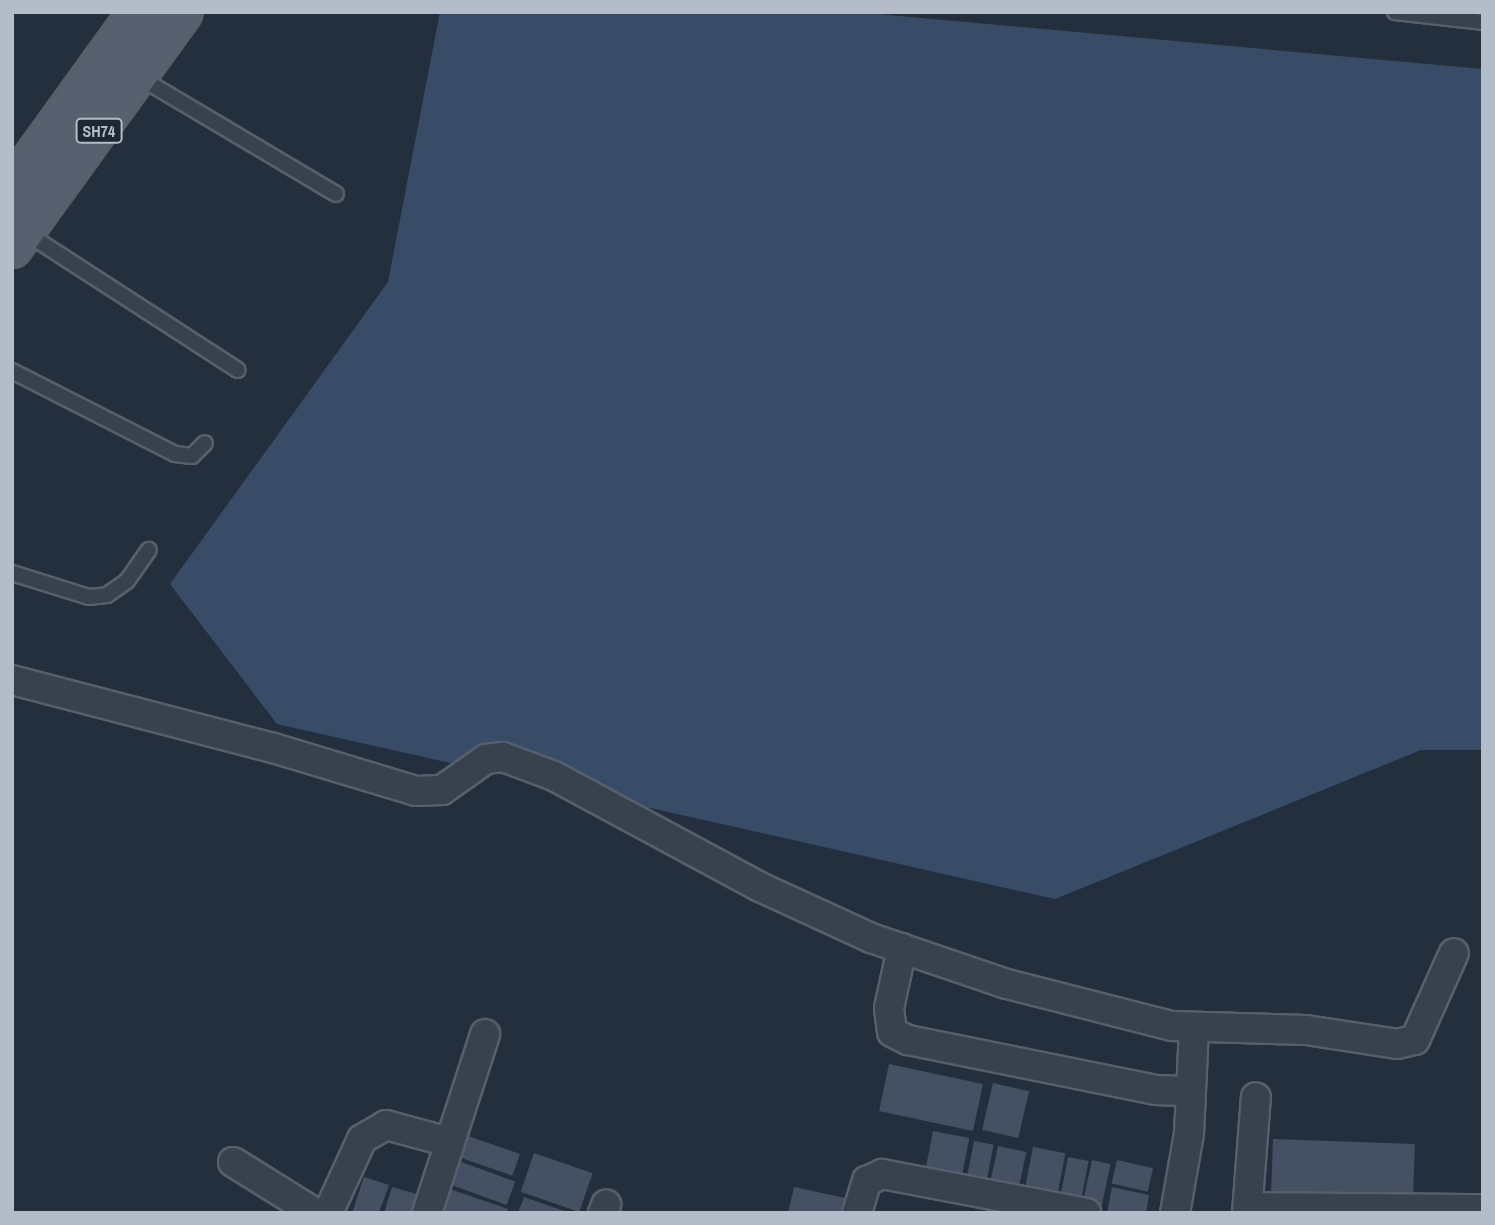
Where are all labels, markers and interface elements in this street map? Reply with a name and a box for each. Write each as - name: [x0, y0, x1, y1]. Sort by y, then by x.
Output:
- road number: SH74: [74, 119, 124, 144]

